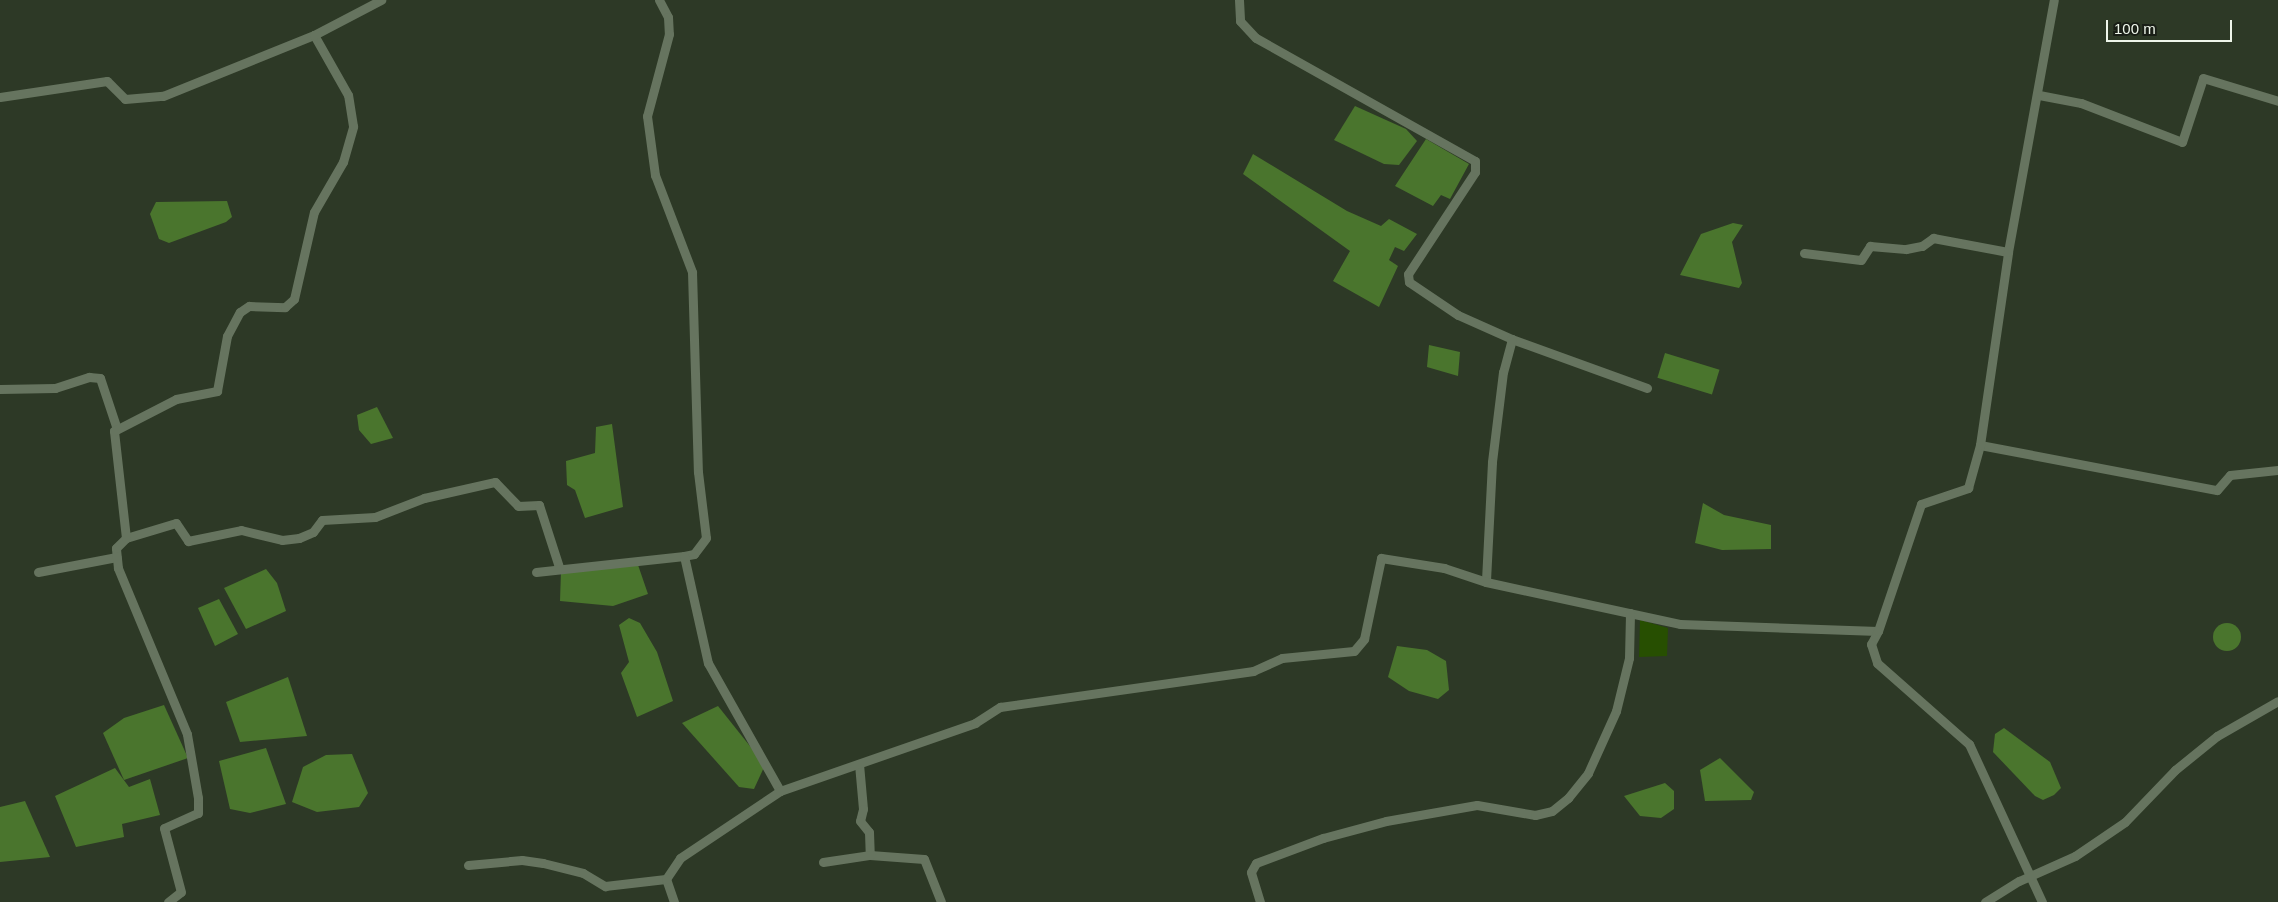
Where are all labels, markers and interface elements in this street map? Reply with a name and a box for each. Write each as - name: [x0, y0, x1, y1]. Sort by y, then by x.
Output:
- scale bar: [2108, 10, 2234, 42]
- text: 100 m: [2114, 20, 2156, 37]

